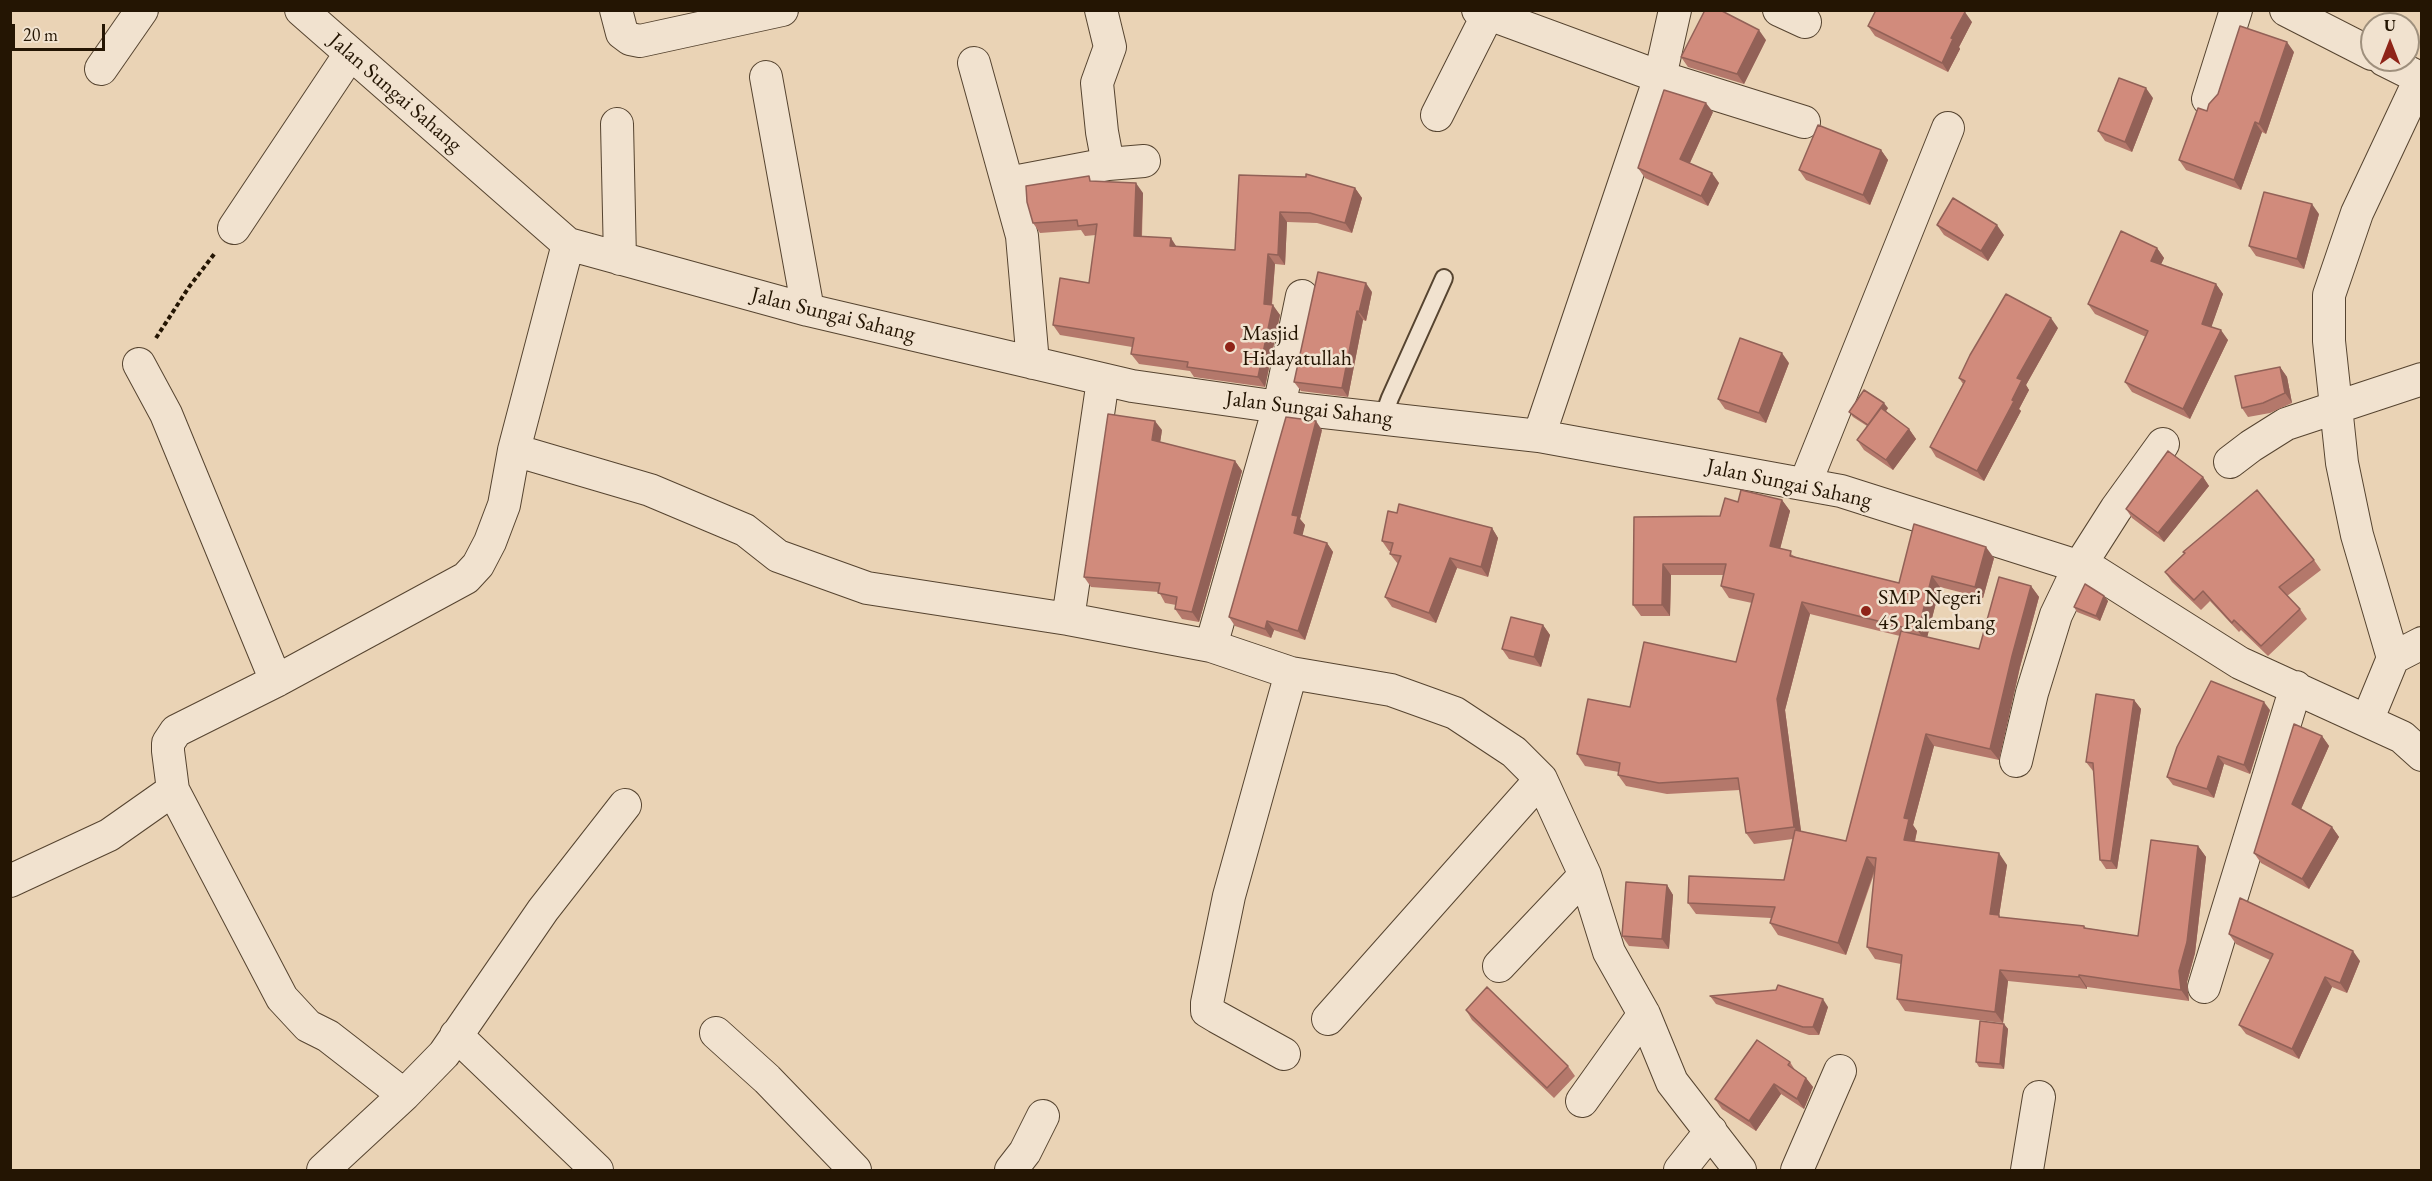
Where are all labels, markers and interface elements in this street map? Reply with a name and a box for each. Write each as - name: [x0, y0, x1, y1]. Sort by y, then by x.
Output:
- scale bar: [15, 12, 108, 50]
- north arrow: [2360, 12, 2420, 72]
- text: U: [2384, 15, 2396, 36]
- text: 20 m: [23, 23, 58, 46]
- street label: Jalan Sungai Sahang: [323, 28, 467, 158]
- street label: Jalan Sungai Sahang: [748, 282, 918, 348]
- place label: Masjid Hidayatullah: [1242, 321, 1352, 372]
- marker: Masjid Hidayatullah: [1223, 340, 1237, 354]
- street label: Jalan Sungai Sahang: [1224, 386, 1394, 432]
- street label: Jalan Sungai Sahang: [1704, 454, 1874, 514]
- place label: SMP Negeri 45 Palembang: [1878, 585, 1995, 636]
- marker: SMP Negeri 45 Palembang: [1859, 604, 1873, 618]

